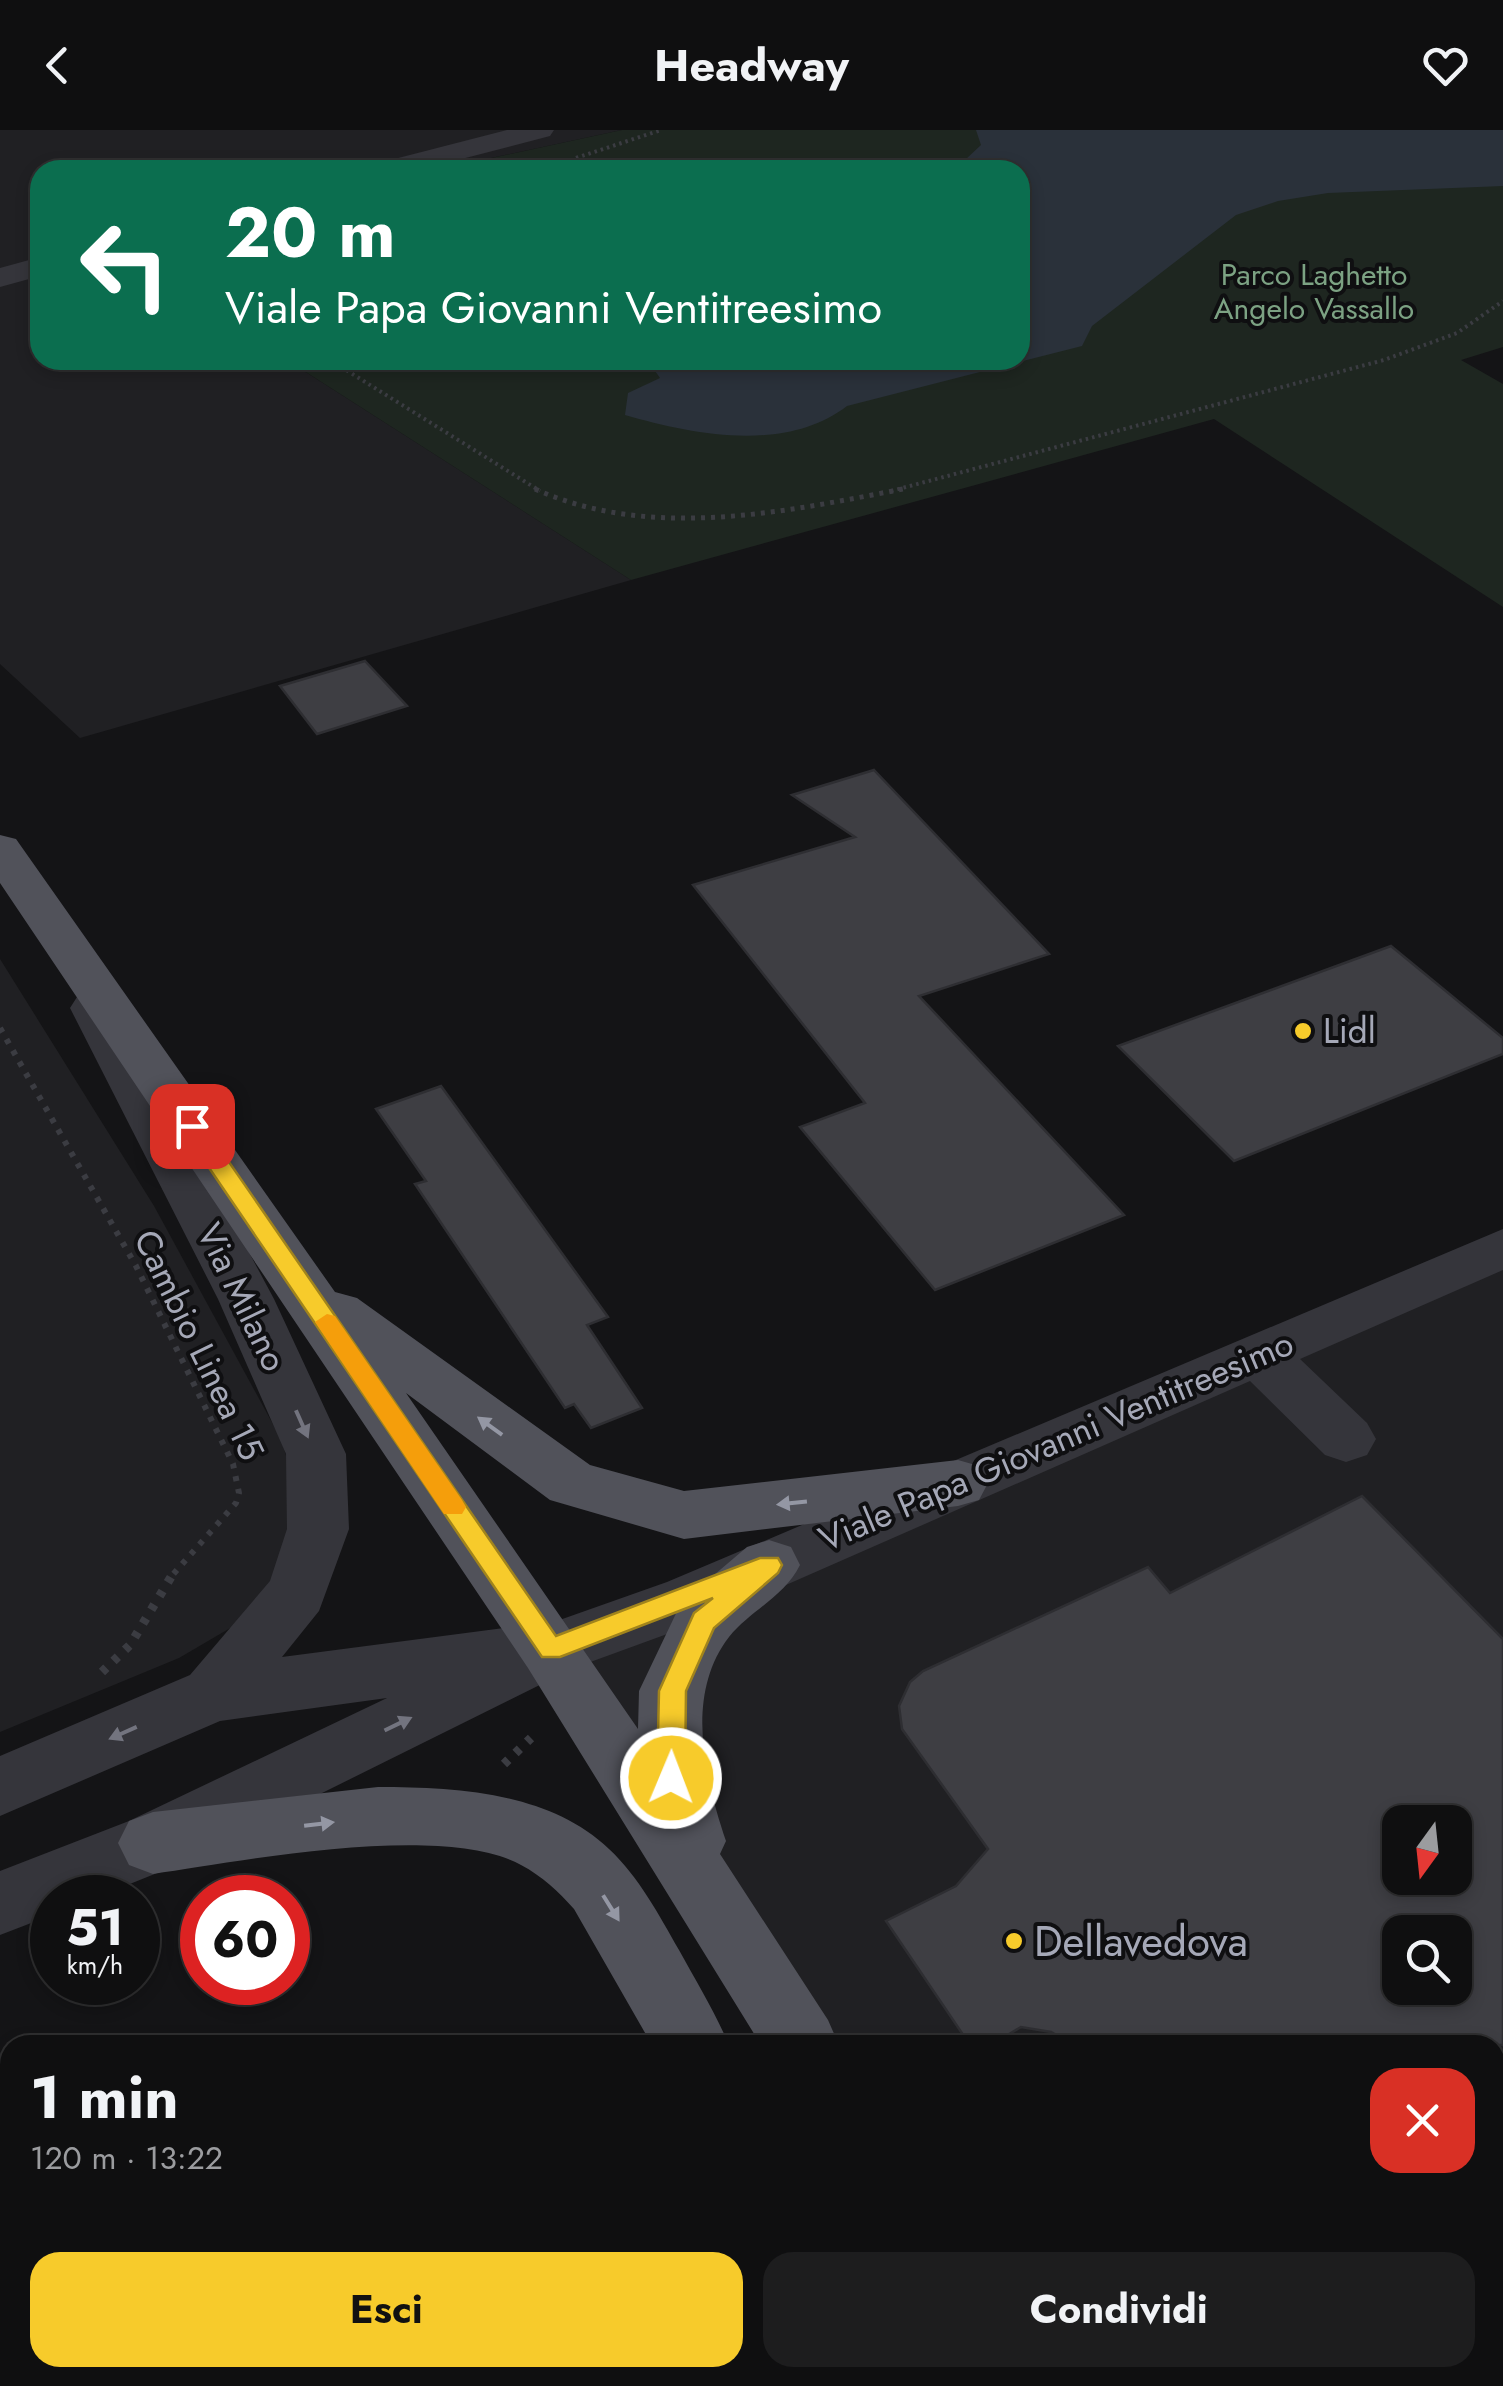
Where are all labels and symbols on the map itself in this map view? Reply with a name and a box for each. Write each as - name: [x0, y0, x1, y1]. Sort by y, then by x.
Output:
- park label: Parco Laghetto Angelo Vassallo: [1214, 253, 1414, 330]
- place label: Lidl: [1323, 1006, 1376, 1056]
- marker: Lidl: [1292, 1020, 1314, 1042]
- pin: [150, 1084, 235, 1169]
- street label: Via Milano: [185, 1214, 299, 1380]
- street label: Cambio Linea 15: [122, 1221, 276, 1469]
- street label: Viale Papa Giovanni Ventitreesimo: [811, 1318, 1301, 1564]
- one-way arrow: [294, 1409, 310, 1439]
- one-way arrow: [477, 1417, 504, 1436]
- one-way arrow: [776, 1495, 807, 1511]
- one-way arrow: [384, 1716, 413, 1733]
- one-way arrow: [109, 1725, 138, 1741]
- position arrow: [619, 1726, 723, 1830]
- north arrow: [1382, 1805, 1472, 1895]
- one-way arrow: [304, 1816, 336, 1832]
- speed limit sign: 60: [180, 1875, 310, 2005]
- one-way arrow: [602, 1894, 620, 1922]
- place label: Dellavedova: [1034, 1911, 1248, 1972]
- marker: Dellavedova: [1003, 1930, 1025, 1952]

